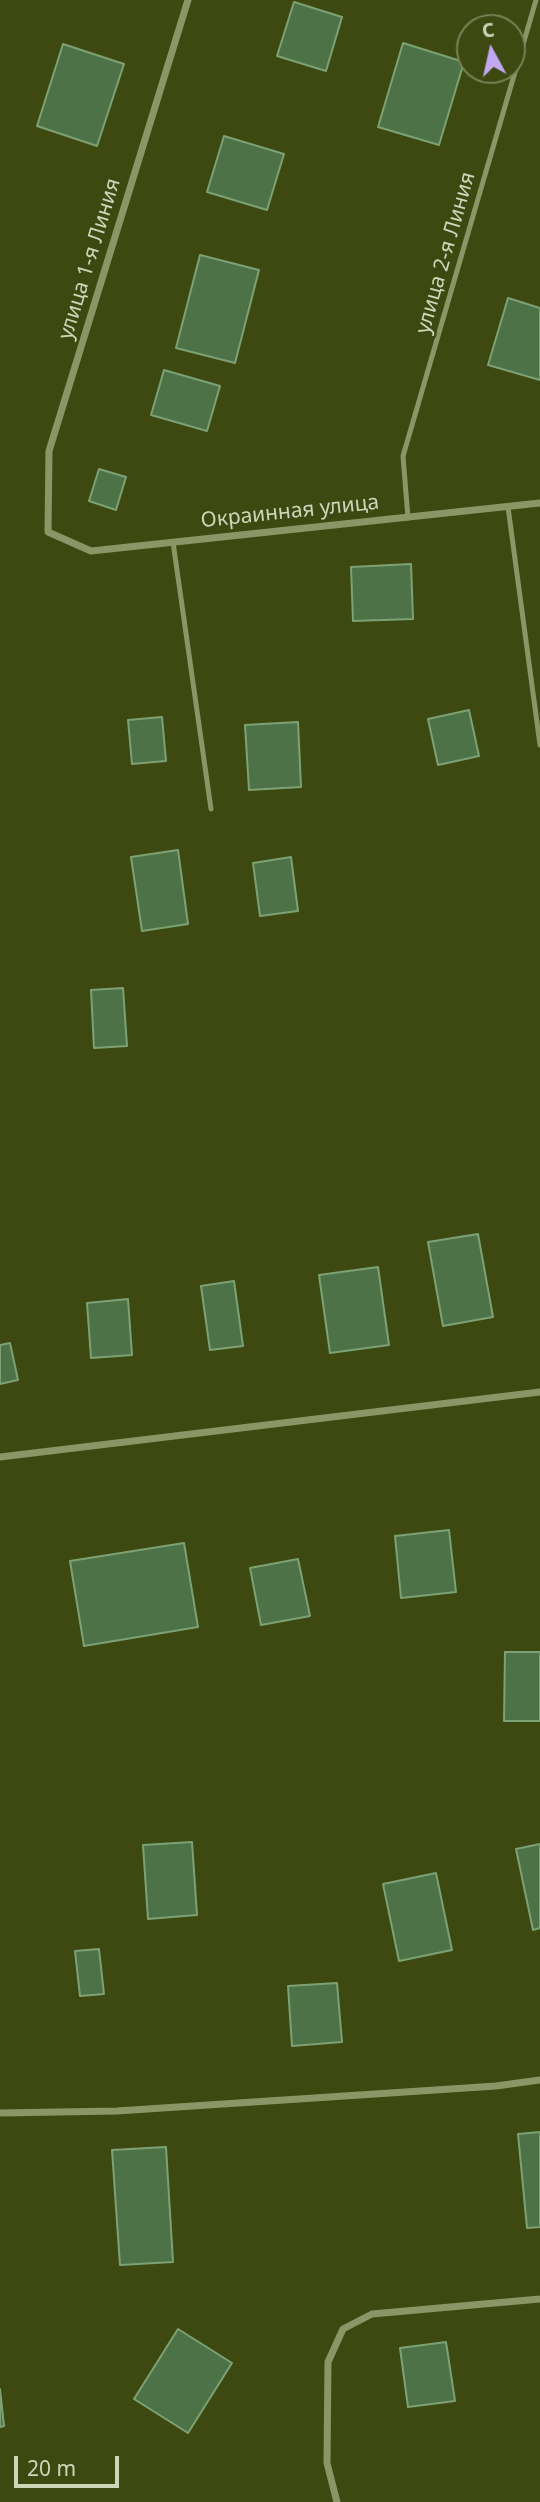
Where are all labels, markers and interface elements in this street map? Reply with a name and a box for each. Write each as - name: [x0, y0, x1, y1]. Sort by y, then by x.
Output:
- north arrow: [456, 14, 526, 84]
- text: С: [480, 16, 496, 44]
- street label: улица 2-я Линия: [411, 169, 481, 337]
- street label: улица 1-я Линия: [54, 175, 126, 343]
- street label: Окраинная улица: [200, 490, 380, 534]
- scale bar: [18, 2442, 122, 2486]
- text: 20 m: [27, 2454, 76, 2482]

